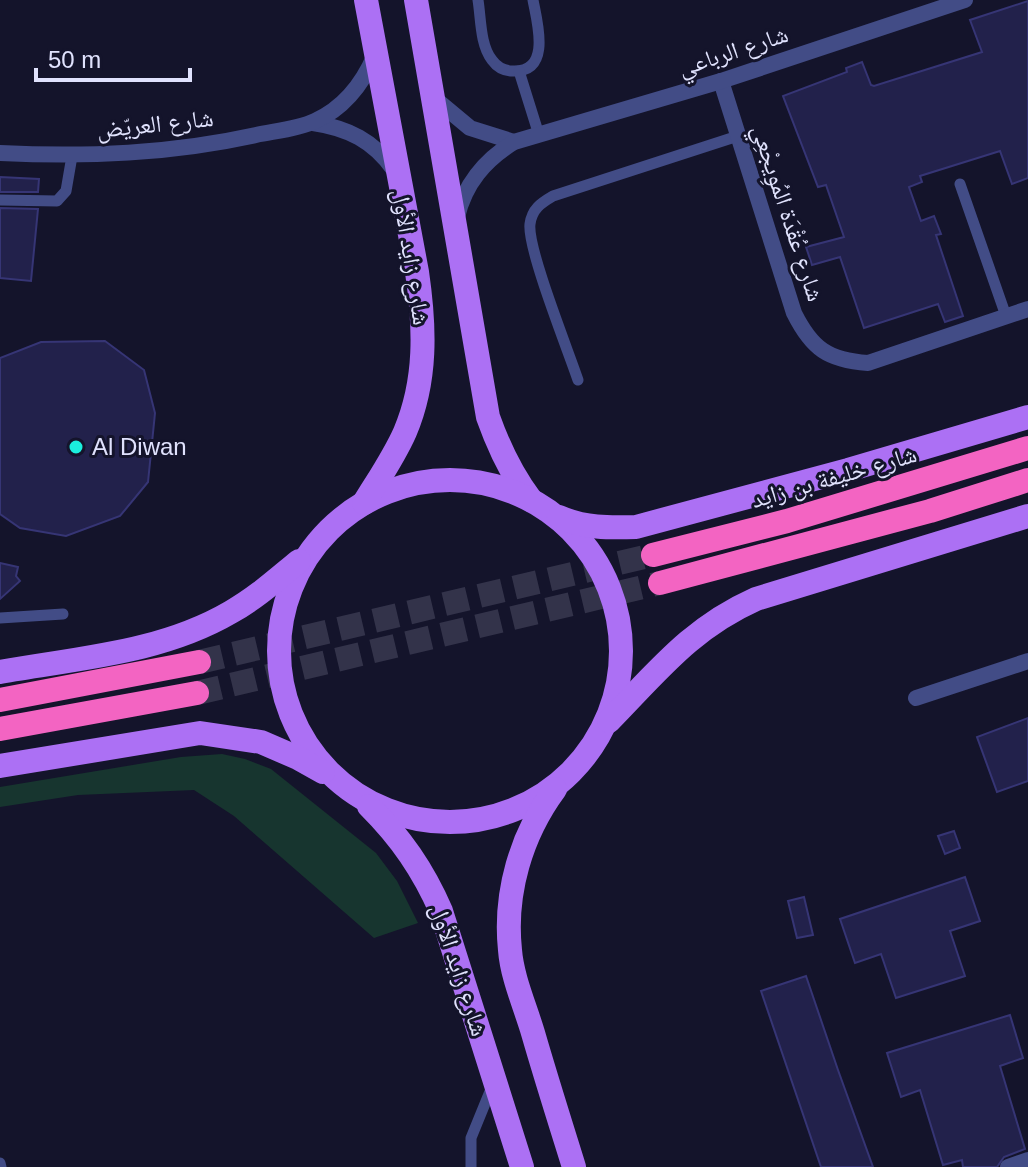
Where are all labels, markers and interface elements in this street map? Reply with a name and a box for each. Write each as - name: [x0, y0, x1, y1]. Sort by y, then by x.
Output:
- street label: شارع الرباعي: [674, 20, 793, 87]
- scale bar: [36, 32, 190, 82]
- text: 50 m: [48, 46, 101, 73]
- street label: شارع العريّض: [95, 104, 215, 145]
- street label: شارع عُقْدَة المُوِيجْعِي: [741, 121, 830, 306]
- street label: شارع زايد الأول: [385, 187, 436, 327]
- place label: Al Diwan: [92, 433, 187, 460]
- marker: Al Diwan: [67, 438, 85, 456]
- street label: شارع خليفة بن زايد: [748, 440, 920, 515]
- street label: شارع زايد الأول: [424, 900, 494, 1040]

